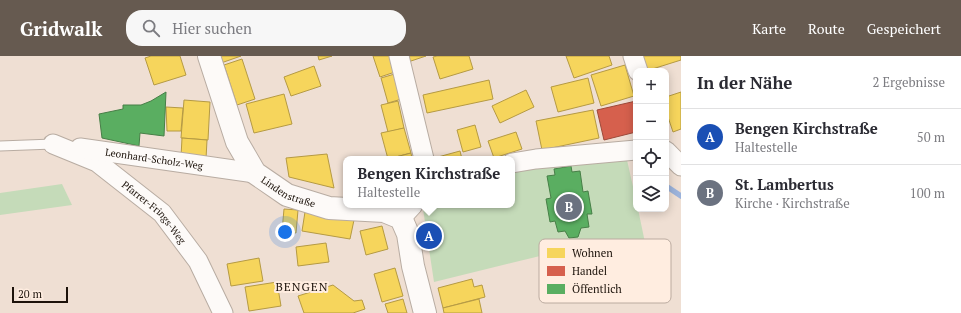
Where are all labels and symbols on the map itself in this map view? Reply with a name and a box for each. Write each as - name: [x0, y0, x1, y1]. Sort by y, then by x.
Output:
- street label: Leonhard-Scholz-Weg: [104, 146, 205, 173]
- street label: Lindenstraße: [258, 173, 317, 210]
- street label: Pfarrer-Frings-Weg: [119, 178, 189, 247]
- pin: B: [556, 192, 582, 222]
- pin: A: [416, 221, 442, 251]
- your location: [275, 222, 295, 242]
- legend: [539, 239, 671, 303]
- text: Wohnen: [572, 246, 613, 260]
- text: Handel: [572, 264, 607, 278]
- district label: BENGEN: [275, 279, 329, 294]
- text: Öffentlich: [572, 282, 622, 296]
- scale bar: [12, 285, 68, 304]

